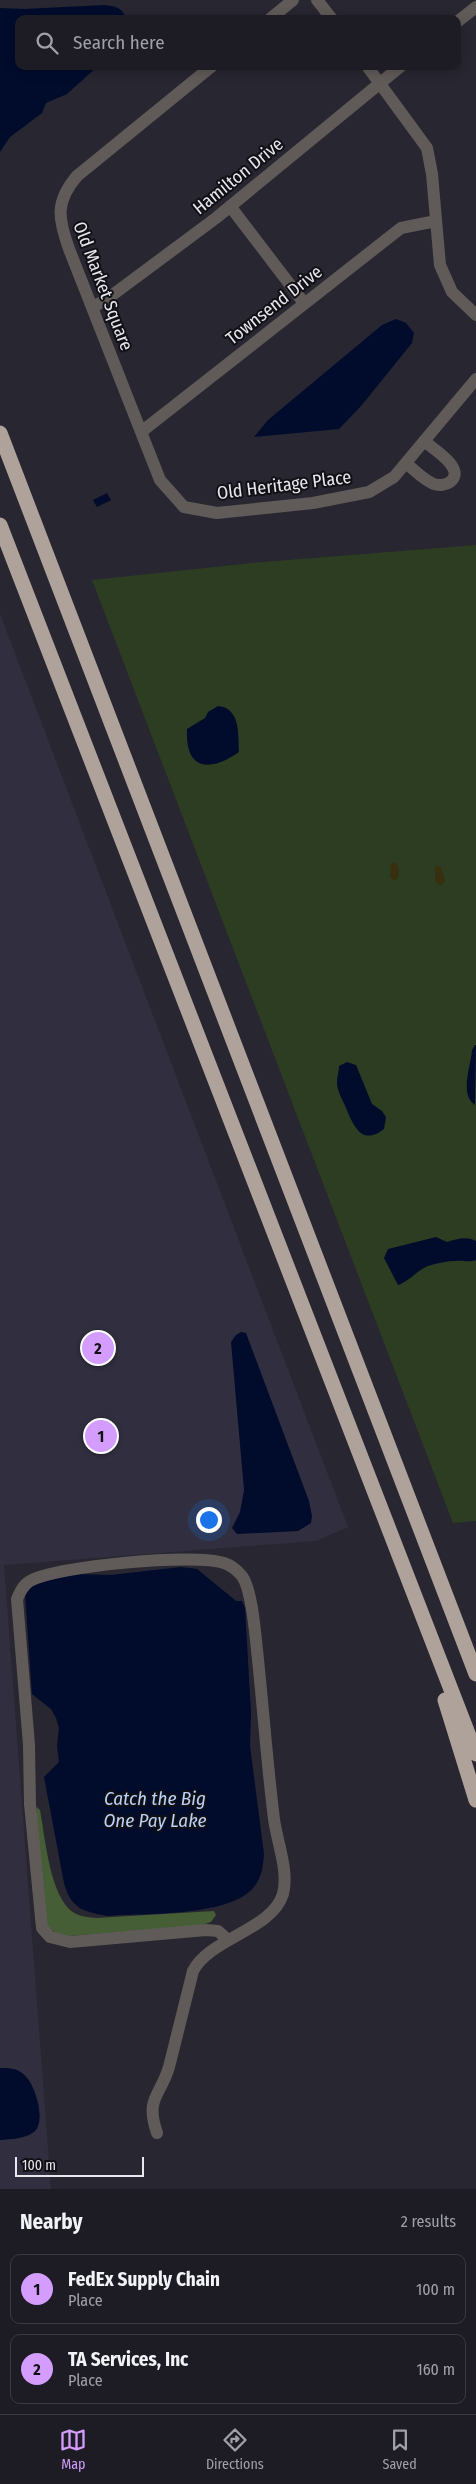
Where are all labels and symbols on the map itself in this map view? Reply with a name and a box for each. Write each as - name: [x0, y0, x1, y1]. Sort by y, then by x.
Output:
- street label: Hamilton Drive: [188, 133, 288, 219]
- street label: Old Market Square: [68, 218, 138, 354]
- street label: Townsend Drive: [221, 261, 327, 349]
- street label: Old Heritage Place: [216, 466, 352, 504]
- pin: 2: [82, 1329, 114, 1367]
- pin: 1: [85, 1417, 117, 1455]
- your location: [196, 1507, 222, 1533]
- water label: Catch the Big One Pay Lake: [103, 1787, 207, 1832]
- scale bar: [15, 2154, 144, 2177]

